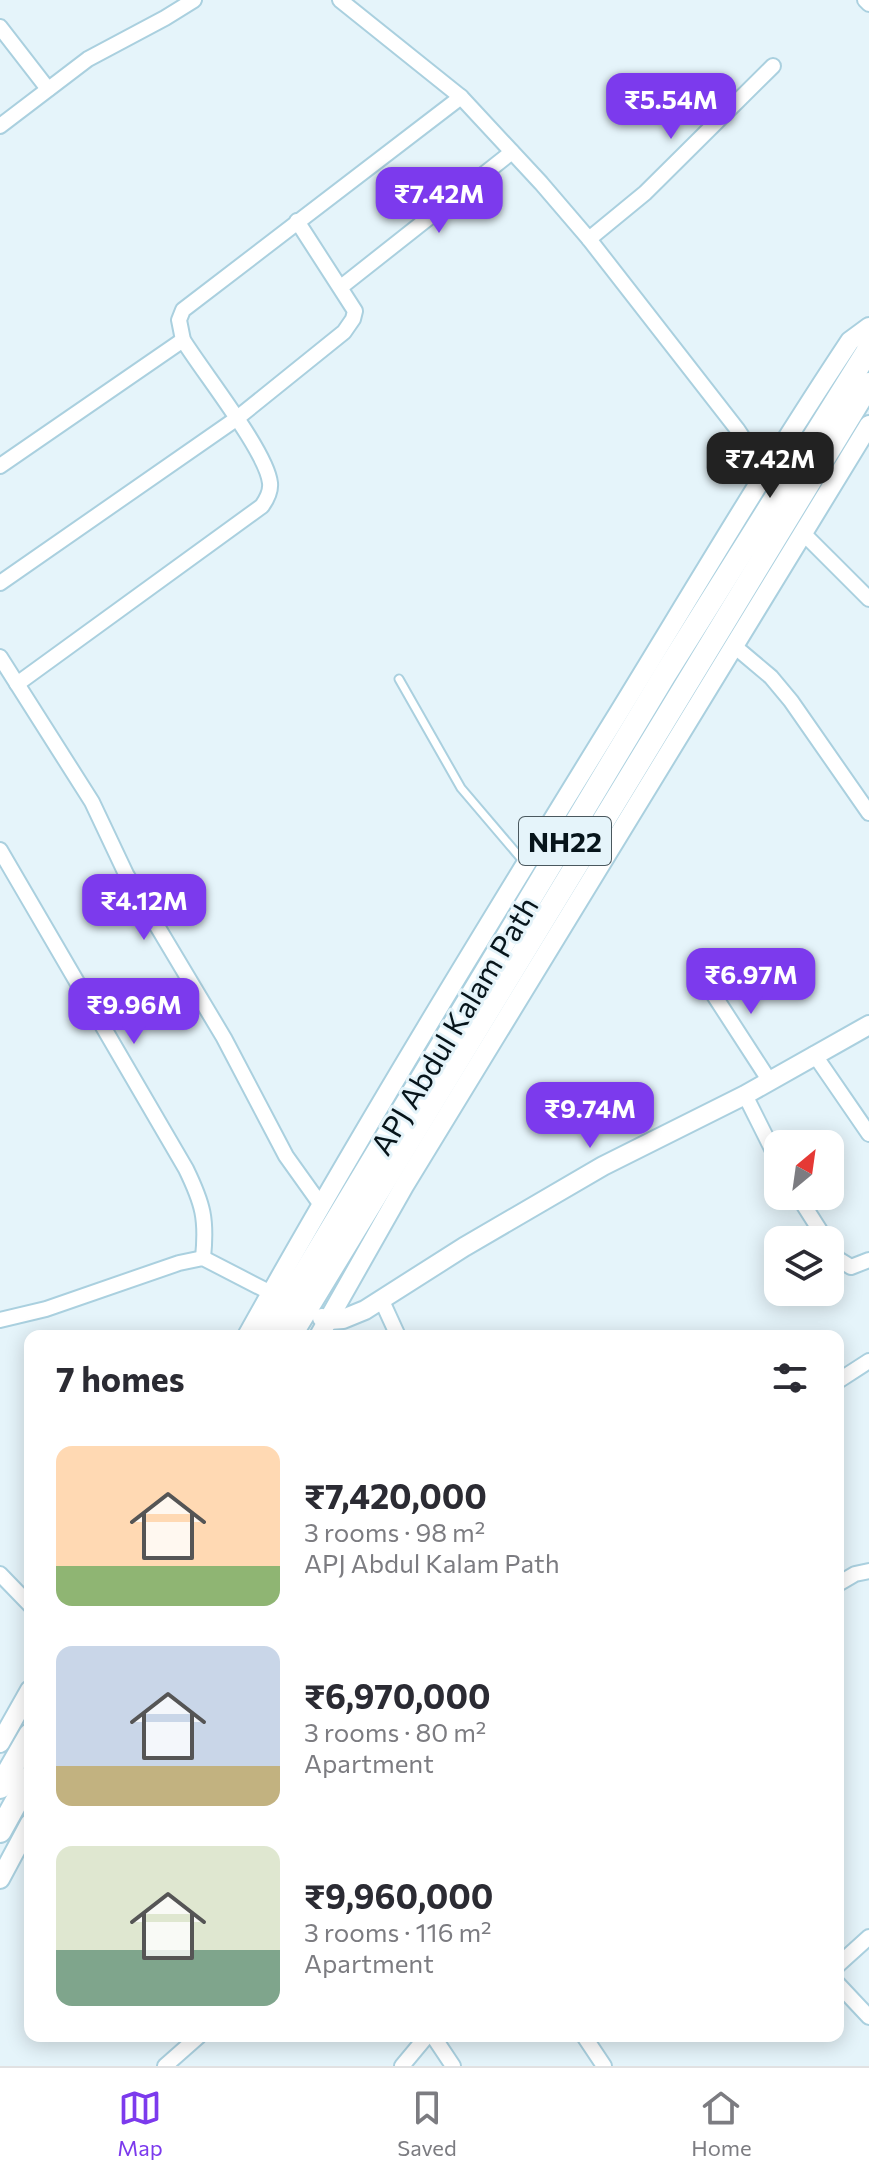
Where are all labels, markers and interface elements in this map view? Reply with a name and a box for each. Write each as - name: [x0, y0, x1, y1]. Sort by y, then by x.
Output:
- pin: ₹5.54M: [606, 73, 736, 141]
- text: ₹5.54M: [624, 83, 718, 114]
- pin: ₹7.42M: [374, 167, 504, 235]
- text: ₹7.42M: [394, 177, 484, 208]
- pin: ₹7.42M: [705, 432, 835, 500]
- text: ₹7.42M: [725, 442, 815, 473]
- road number: NH22: [519, 817, 611, 865]
- pin: ₹4.12M: [79, 874, 209, 942]
- text: ₹4.12M: [100, 884, 188, 915]
- street label: APJ Abdul Kalam Path: [361, 889, 545, 1161]
- pin: ₹6.97M: [686, 948, 816, 1016]
- text: ₹6.97M: [704, 958, 798, 989]
- pin: ₹9.96M: [69, 978, 199, 1046]
- text: ₹9.96M: [86, 988, 182, 1019]
- pin: ₹9.74M: [525, 1082, 655, 1150]
- text: ₹9.74M: [544, 1092, 636, 1123]
- north arrow: [764, 1130, 844, 1210]
- map controls: [764, 1130, 844, 1306]
- button: layers: [764, 1226, 844, 1306]
- icon: filters: [768, 1356, 812, 1400]
- text: 7 homes: [56, 1357, 185, 1399]
- text: ₹7,420,000: [304, 1474, 487, 1516]
- icon: home: [120, 1478, 216, 1574]
- text: 3 rooms · 98 m²: [304, 1516, 485, 1547]
- text: APJ Abdul Kalam Path: [304, 1547, 560, 1578]
- text: ₹6,970,000: [304, 1674, 491, 1716]
- icon: home: [120, 1678, 216, 1774]
- text: 3 rooms · 80 m²: [304, 1716, 486, 1747]
- text: Apartment: [304, 1747, 434, 1778]
- text: ₹9,960,000: [304, 1874, 493, 1916]
- icon: home: [120, 1878, 216, 1974]
- text: 3 rooms · 116 m²: [304, 1916, 492, 1947]
- text: Apartment: [304, 1947, 434, 1978]
- tab: Map: [117, 2086, 163, 2161]
- tab: Saved: [397, 2086, 457, 2161]
- tab: Home: [691, 2086, 752, 2161]

